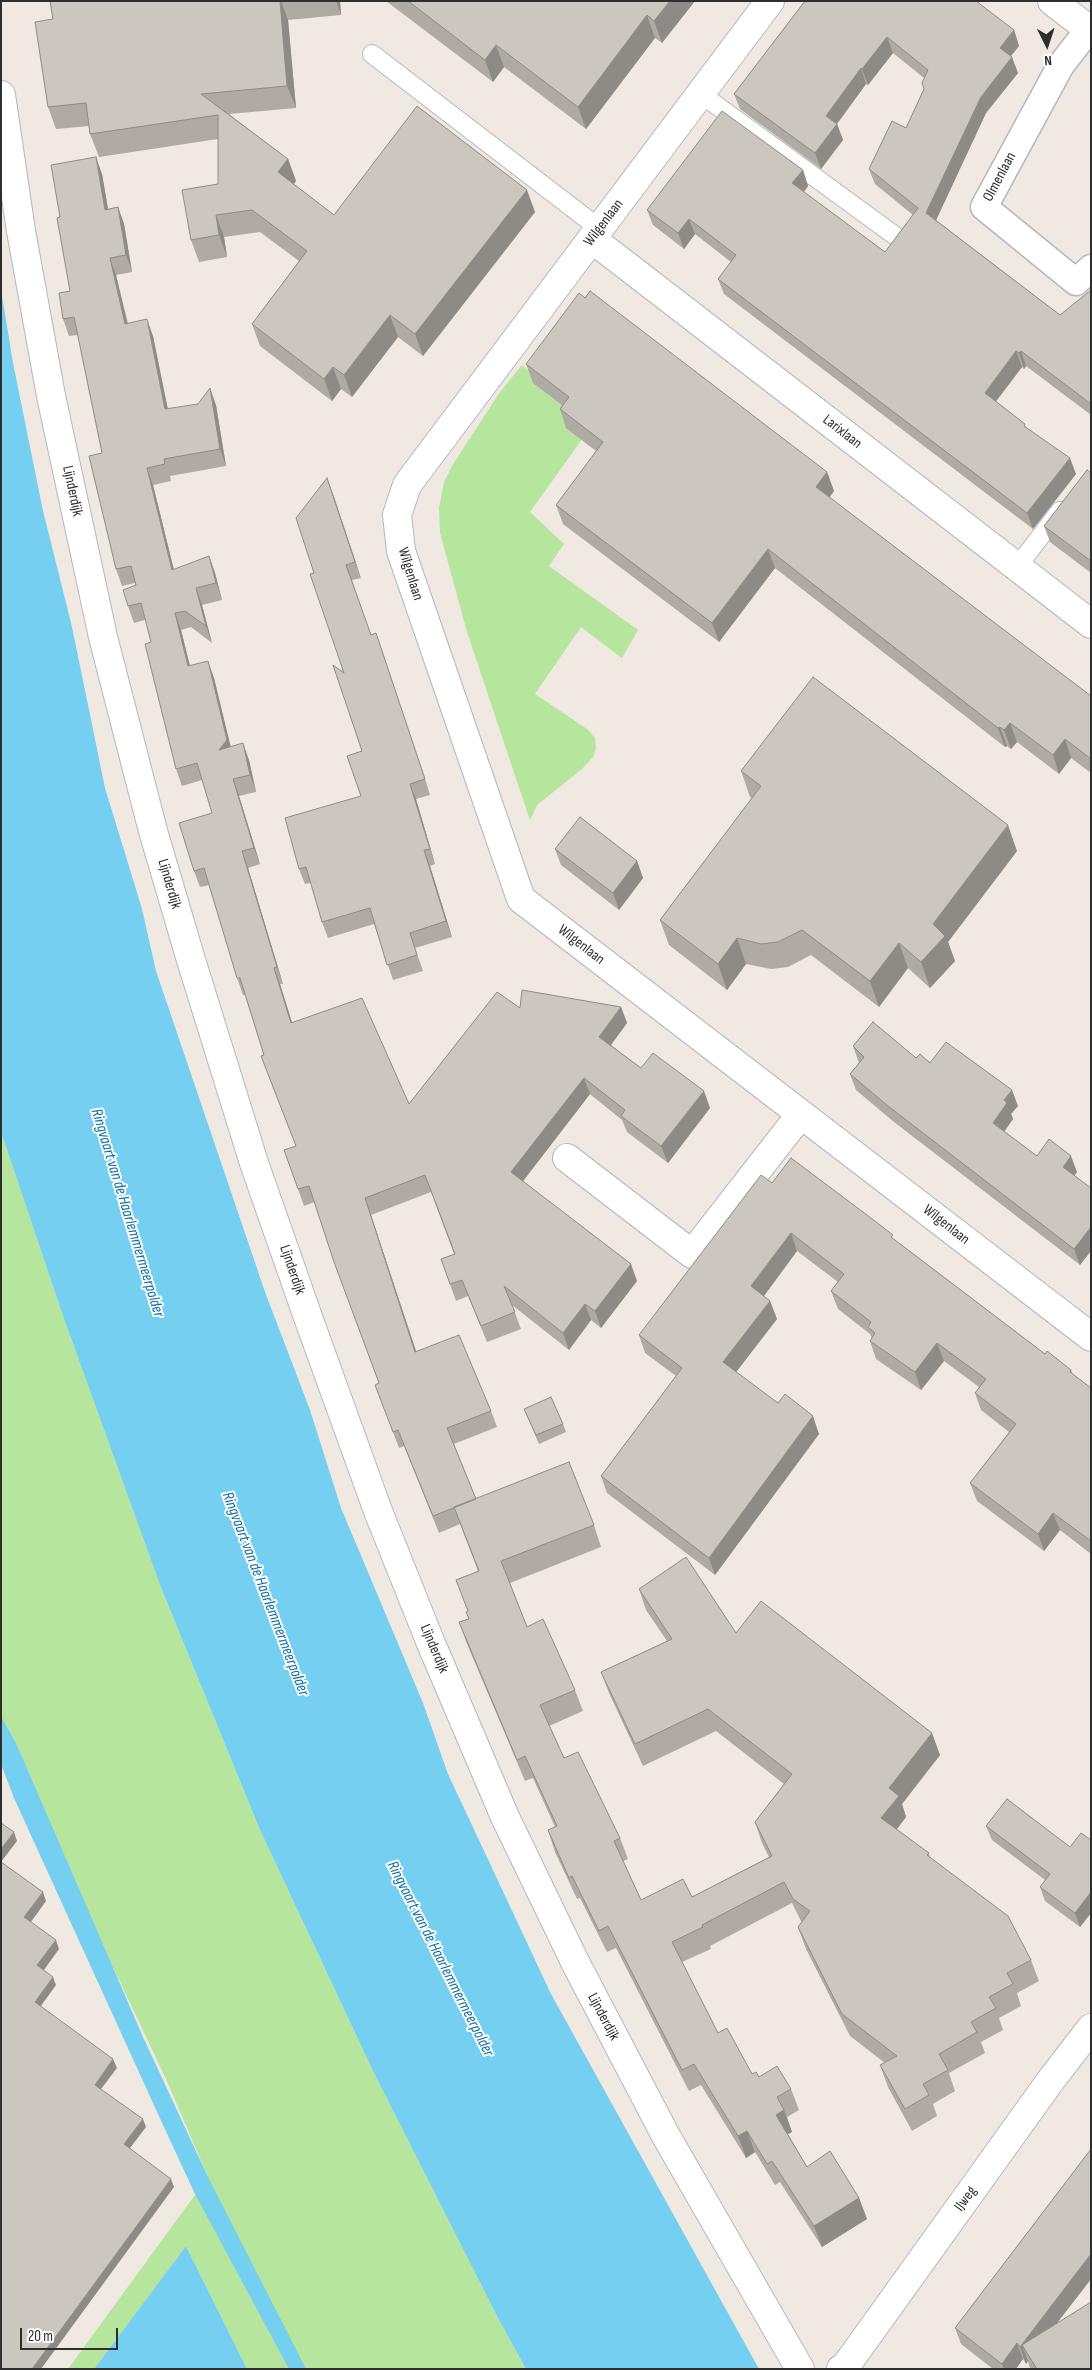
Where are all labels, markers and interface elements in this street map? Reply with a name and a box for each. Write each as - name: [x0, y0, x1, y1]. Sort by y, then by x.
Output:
- north arrow: [1022, 20, 1072, 70]
- text: N: [1044, 52, 1052, 69]
- street label: Olmenlaan: [980, 149, 1020, 205]
- street label: Wilgenlaan: [580, 196, 628, 250]
- street label: Larixlaan: [819, 411, 865, 453]
- street label: Lijnderdijk: [58, 464, 86, 518]
- street label: Wilgenlaan: [393, 545, 427, 603]
- street label: Lijnderdijk: [153, 857, 185, 911]
- street label: Wilgenlaan: [554, 921, 608, 969]
- water label: Ringvaart van de Haarlemmermeerpolder: [86, 1107, 168, 1319]
- street label: Wilgenlaan: [919, 1201, 973, 1249]
- street label: Lijnderdijk: [275, 1243, 309, 1297]
- water label: Ringvaart van de Haarlemmermeerpolder: [217, 1489, 313, 1699]
- street label: Lijnderdijk: [416, 1622, 452, 1676]
- water label: Ringvaart van de Haarlemmermeerpolder: [382, 1858, 498, 2060]
- street label: Lijnderdijk: [583, 1990, 623, 2044]
- street label: IJweg: [951, 2183, 981, 2215]
- scale bar: [22, 2318, 120, 2350]
- text: 20 m: [28, 2327, 53, 2346]

